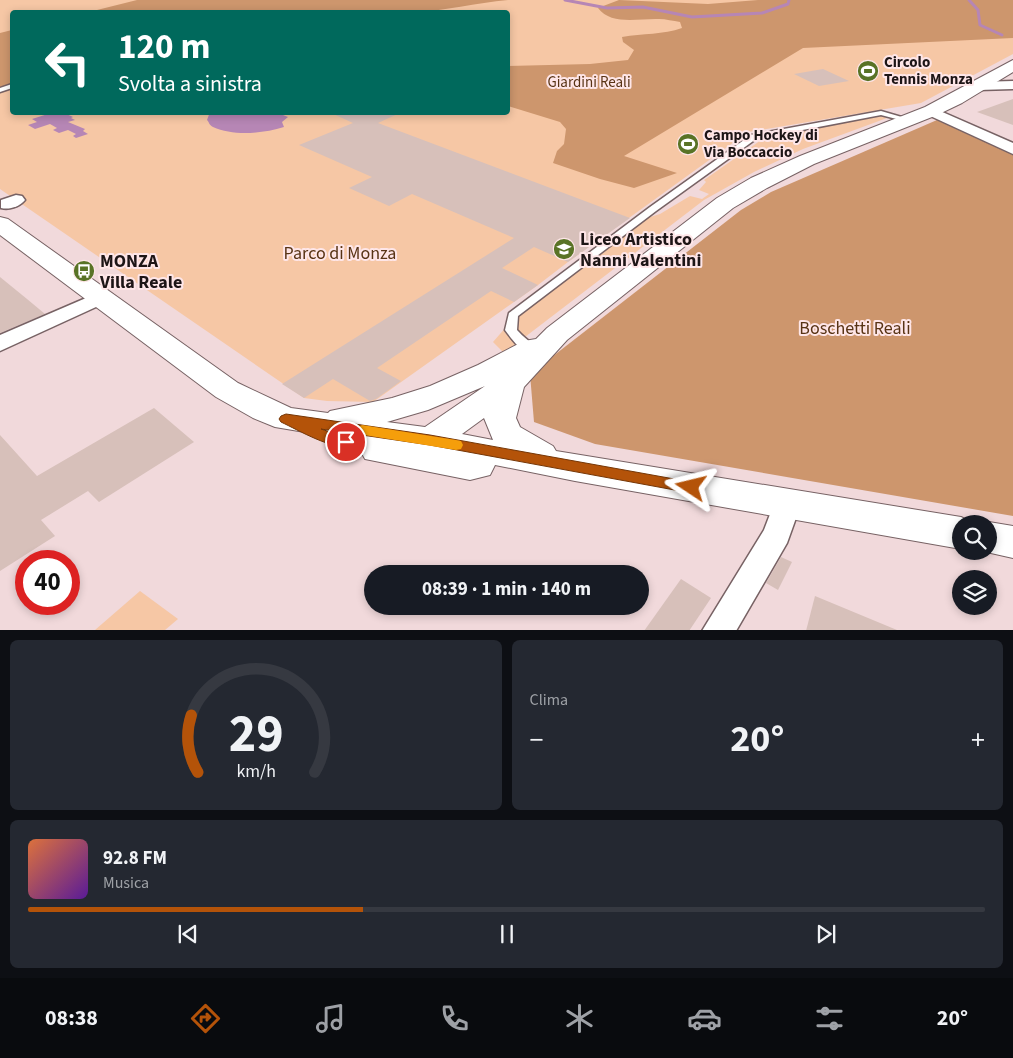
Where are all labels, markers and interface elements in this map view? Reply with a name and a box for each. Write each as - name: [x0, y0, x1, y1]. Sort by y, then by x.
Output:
- text: 120 m: [118, 22, 210, 72]
- icon: left: [35, 30, 100, 95]
- place label: Circolo Tennis Monza: [884, 52, 973, 90]
- sports icon: Circolo Tennis Monza: [856, 59, 880, 83]
- text: Svolta a sinistra: [118, 68, 262, 100]
- park label: Giardini Reali: [547, 72, 631, 93]
- place label: Campo Hockey di Via Boccaccio: [703, 125, 818, 163]
- sports icon: Campo Hockey di Via Boccaccio: [676, 132, 700, 156]
- place label: Liceo Artistico Nanni Valentini: [580, 227, 701, 273]
- school or university icon: Liceo Artistico Nanni Valentini: [552, 237, 576, 261]
- park label: Parco di Monza: [284, 241, 396, 266]
- place label: MONZA Villa Reale: [99, 249, 182, 295]
- bus stop icon: MONZA Villa Reale: [72, 259, 96, 283]
- park label: Boschetti Reali: [799, 316, 911, 341]
- pin: [325, 421, 367, 463]
- icon: arrive: [332, 428, 360, 456]
- position arrow: [664, 460, 716, 512]
- map controls: [952, 515, 997, 615]
- button: search: [952, 515, 997, 560]
- speed limit sign: 40: [15, 550, 80, 615]
- button: layers: [952, 570, 997, 615]
- text: 08:39 · 1 min · 140 m: [422, 576, 591, 603]
- text: Clima: [530, 689, 568, 711]
- text: 29: [228, 698, 283, 772]
- text: 20°: [730, 712, 784, 766]
- text: −: [530, 720, 543, 760]
- text: +: [971, 720, 985, 760]
- text: km/h: [236, 759, 276, 784]
- text: 92.8 FM: [103, 845, 167, 872]
- text: Musica: [103, 872, 149, 894]
- icon: previous: [174, 920, 202, 948]
- icon: pause: [493, 920, 521, 948]
- icon: next: [812, 920, 840, 948]
- icon: directions: [188, 1001, 223, 1036]
- icon: music: [313, 1001, 348, 1036]
- icon: phone: [437, 1001, 472, 1036]
- icon: climate: [562, 1001, 597, 1036]
- icon: car: [687, 1001, 722, 1036]
- icon: filters: [812, 1001, 847, 1036]
- text: 08:38: [45, 1002, 98, 1034]
- text: 20°: [937, 1002, 968, 1034]

